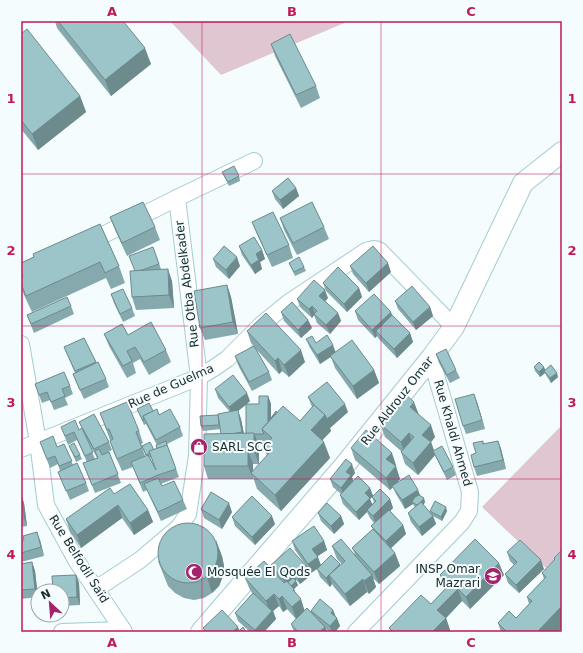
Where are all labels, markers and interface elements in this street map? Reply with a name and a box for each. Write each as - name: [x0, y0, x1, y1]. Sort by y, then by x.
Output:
- text: A: [107, 4, 117, 19]
- text: B: [287, 4, 297, 19]
- text: C: [466, 4, 476, 19]
- text: 1: [6, 91, 16, 106]
- text: 1: [567, 91, 577, 106]
- street label: Rue Otba Abdelkader: [172, 220, 202, 348]
- text: 2: [6, 243, 16, 258]
- text: 2: [567, 243, 577, 258]
- street label: Rue Aldrouz Omar: [358, 354, 436, 448]
- street label: Rue de Guelma: [126, 361, 216, 411]
- street label: Rue Khaldi Ahmed: [431, 378, 475, 488]
- text: 3: [6, 395, 16, 410]
- text: 3: [567, 395, 577, 410]
- shop icon: SARL SCC: [189, 437, 209, 457]
- place label: SARL SCC: [212, 440, 271, 454]
- street label: Rue Belfodil Saïd: [46, 512, 112, 606]
- text: 4: [6, 547, 16, 562]
- text: 4: [567, 547, 577, 562]
- mosque icon: Mosquée El Qods: [184, 562, 204, 582]
- place label: INSP Omar Mazrari: [415, 562, 480, 590]
- place label: Mosquée El Qods: [207, 565, 310, 579]
- school or university icon: INSP Omar Mazrari: [483, 566, 503, 586]
- north arrow: [30, 583, 70, 623]
- text: N: [39, 587, 53, 602]
- text: A: [107, 635, 117, 650]
- text: B: [287, 635, 297, 650]
- text: C: [466, 635, 476, 650]

